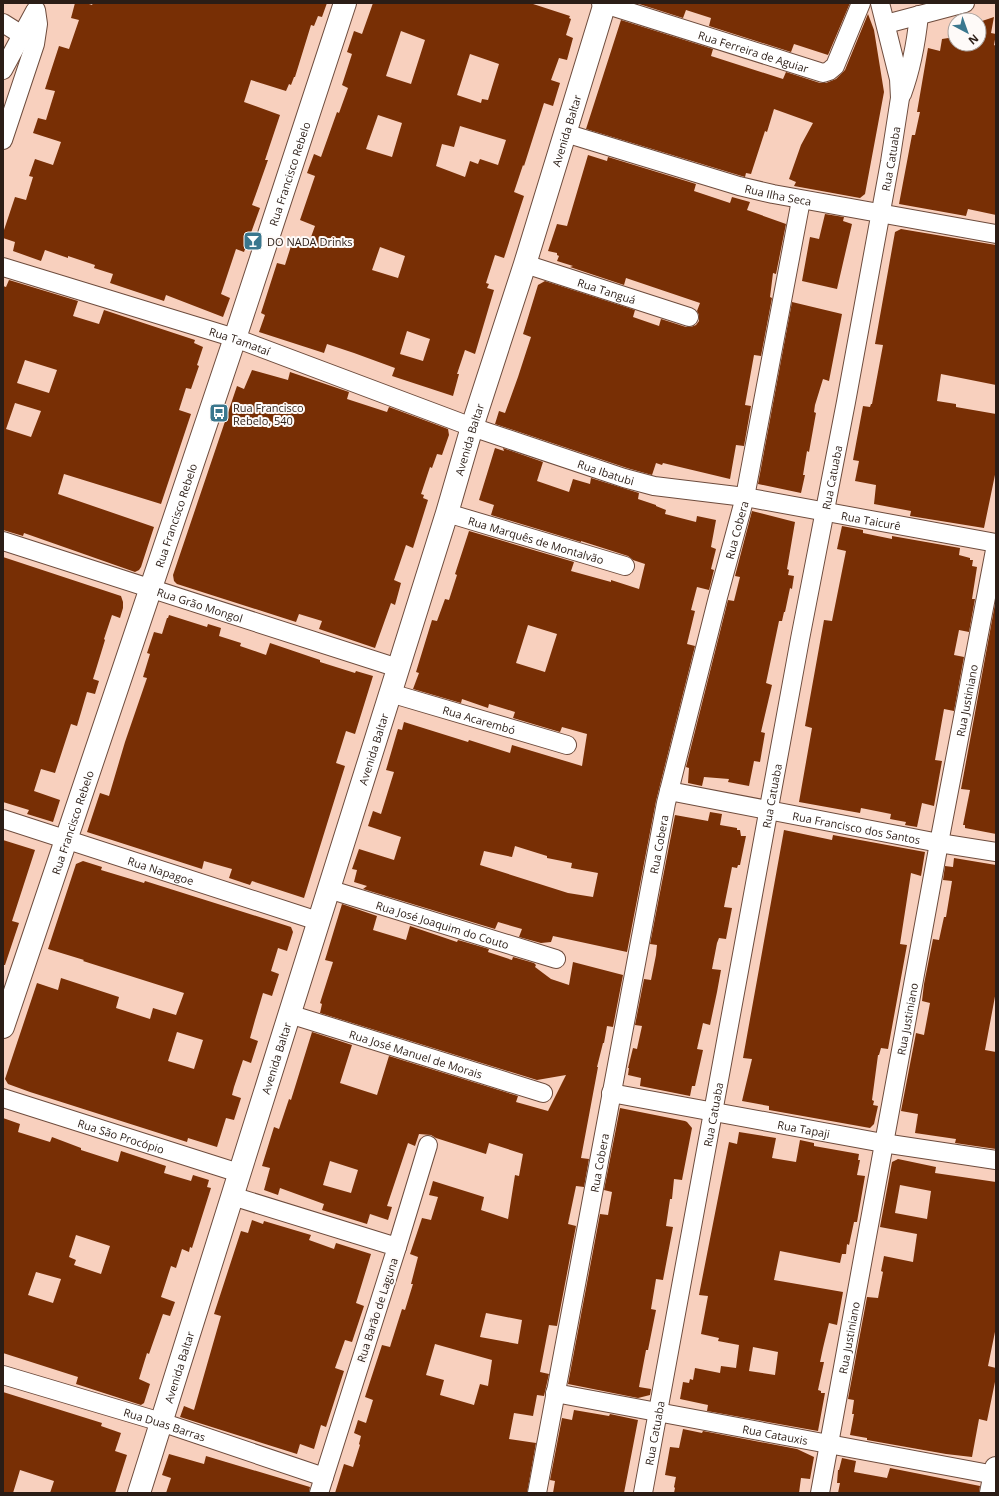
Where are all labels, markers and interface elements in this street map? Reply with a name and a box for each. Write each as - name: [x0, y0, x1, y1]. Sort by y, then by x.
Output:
- north arrow: [947, 12, 987, 52]
- street label: Rua Ferreira de Aguiar: [697, 27, 811, 76]
- text: N: [966, 31, 982, 49]
- street label: Avenida Baltar: [548, 92, 584, 168]
- street label: Rua Francisco Rebelo: [265, 119, 313, 228]
- street label: Rua Catuaba: [877, 125, 903, 192]
- street label: Rua Ilha Seca: [743, 180, 813, 208]
- bar icon: DO NADA Drinks: [242, 230, 264, 252]
- place label: DO NADA Drinks: [267, 234, 352, 249]
- street label: Rua Tanguá: [576, 274, 638, 307]
- street label: Rua Tamataí: [207, 323, 273, 358]
- place label: Rua Francisco Rebelo, 540: [233, 400, 304, 428]
- street label: Avenida Baltar: [451, 401, 487, 477]
- bus stop icon: Rua Francisco Rebelo, 540: [208, 402, 230, 424]
- street label: Rua Catuaba: [818, 444, 845, 511]
- street label: Rua Ibatubi: [576, 455, 636, 488]
- street label: Rua Francisco Rebelo: [151, 461, 200, 569]
- street label: Rua Cobera: [721, 499, 751, 561]
- street label: Rua Taicurê: [840, 507, 902, 533]
- street label: Rua Marquês de Montalvão: [466, 512, 606, 567]
- street label: Rua Grão Mongol: [155, 584, 245, 625]
- street label: Rua Justiniano: [952, 663, 981, 738]
- street label: Rua Acarembó: [441, 701, 518, 737]
- street label: Avenida Baltar: [355, 711, 391, 787]
- street label: Rua Catuaba: [758, 762, 784, 829]
- street label: Rua Francisco Rebelo: [47, 768, 97, 876]
- street label: Rua Francisco dos Santos: [791, 807, 922, 847]
- street label: Rua Cobera: [645, 814, 671, 875]
- street label: Rua Napagoe: [126, 852, 196, 888]
- street label: Rua José Joaquim do Couto: [374, 897, 511, 952]
- street label: Rua Justiniano: [893, 981, 921, 1056]
- street label: Avenida Baltar: [257, 1020, 294, 1096]
- street label: Rua José Manuel de Morais: [348, 1026, 484, 1081]
- street label: Rua Catuaba: [699, 1081, 726, 1148]
- street label: Rua São Procópio: [76, 1115, 167, 1156]
- street label: Rua Tapaji: [776, 1116, 831, 1141]
- street label: Rua Cobera: [586, 1132, 612, 1193]
- street label: Rua Barão de Laguna: [353, 1256, 401, 1364]
- street label: Rua Justiniano: [834, 1300, 862, 1375]
- street label: Avenida Baltar: [160, 1329, 197, 1405]
- street label: Rua Catuaba: [641, 1400, 667, 1466]
- street label: Rua Duas Barras: [122, 1404, 208, 1444]
- street label: Rua Catauxis: [741, 1421, 809, 1447]

